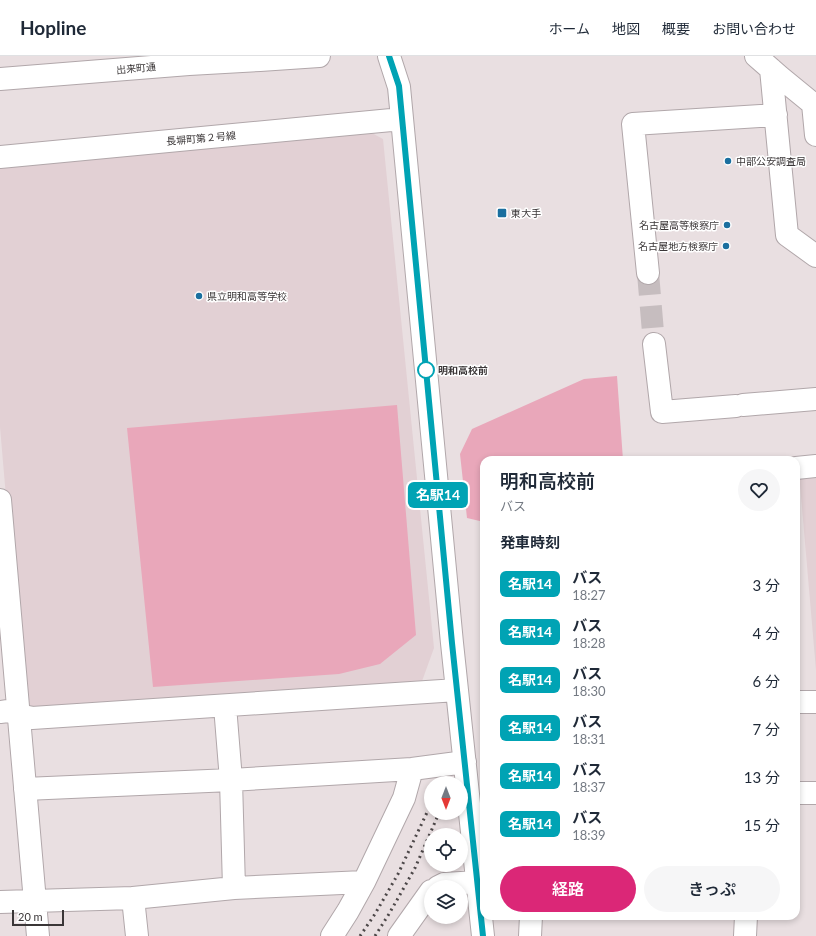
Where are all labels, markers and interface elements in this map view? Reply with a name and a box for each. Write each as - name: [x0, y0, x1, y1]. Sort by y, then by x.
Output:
- text: Hopline: [20, 16, 86, 39]
- text: ホーム: [548, 20, 590, 37]
- text: 地図: [612, 20, 640, 37]
- text: 概要: [662, 20, 690, 37]
- text: お問い合わせ: [712, 20, 796, 37]
- street label: 出来町通: [116, 60, 156, 76]
- street label: 長塀町第２号線: [166, 129, 236, 147]
- place label: 中部公安調査局: [736, 155, 806, 167]
- marker: 中部公安調査局: [723, 156, 733, 166]
- marker: 東大手: [496, 207, 508, 219]
- place label: 東大手: [511, 207, 541, 219]
- place label: 名古屋高等検察庁: [639, 219, 719, 231]
- marker: 名古屋高等検察庁: [722, 220, 732, 230]
- place label: 名古屋地方検察庁: [638, 240, 718, 252]
- marker: 名古屋地方検察庁: [721, 241, 731, 251]
- place label: 県立明和高等学校: [207, 290, 287, 302]
- marker: 県立明和高等学校: [194, 291, 204, 301]
- marker: 明和高校前: [417, 361, 435, 379]
- place label: 明和高校前: [438, 364, 488, 376]
- text: 明和高校前: [500, 469, 595, 492]
- button: heart: [738, 469, 780, 511]
- line badge: 名駅14: [410, 482, 466, 508]
- text: 名駅14: [416, 486, 460, 503]
- text: バス: [500, 498, 526, 514]
- text: 発車時刻: [500, 533, 560, 551]
- text: バス: [572, 568, 602, 586]
- text: 名駅14: [508, 575, 552, 592]
- text: 3 分: [752, 576, 780, 594]
- text: 18:27: [572, 587, 606, 603]
- text: バス: [572, 616, 602, 634]
- text: 名駅14: [508, 623, 552, 640]
- text: 4 分: [752, 624, 780, 642]
- text: 18:28: [572, 635, 606, 651]
- text: バス: [572, 664, 602, 682]
- text: 名駅14: [508, 671, 552, 688]
- text: 6 分: [752, 672, 780, 690]
- text: 18:30: [572, 683, 606, 699]
- text: バス: [572, 712, 602, 730]
- text: 名駅14: [508, 719, 552, 736]
- text: 7 分: [752, 720, 780, 738]
- text: 18:31: [572, 731, 606, 747]
- text: バス: [572, 760, 602, 778]
- text: 名駅14: [508, 767, 552, 784]
- text: 13 分: [744, 768, 780, 786]
- north arrow: [424, 776, 468, 820]
- map controls: [424, 776, 468, 924]
- text: 18:37: [572, 779, 606, 795]
- text: バス: [572, 808, 602, 826]
- text: 名駅14: [508, 815, 552, 832]
- text: 15 分: [744, 816, 780, 834]
- text: 18:39: [572, 827, 606, 843]
- button: locate: [424, 828, 468, 872]
- button: 経路: [500, 866, 636, 912]
- button: きっぷ: [644, 866, 780, 912]
- button: layers: [424, 880, 468, 924]
- scale bar: [12, 908, 64, 927]
- text: 20 m: [18, 910, 43, 923]

